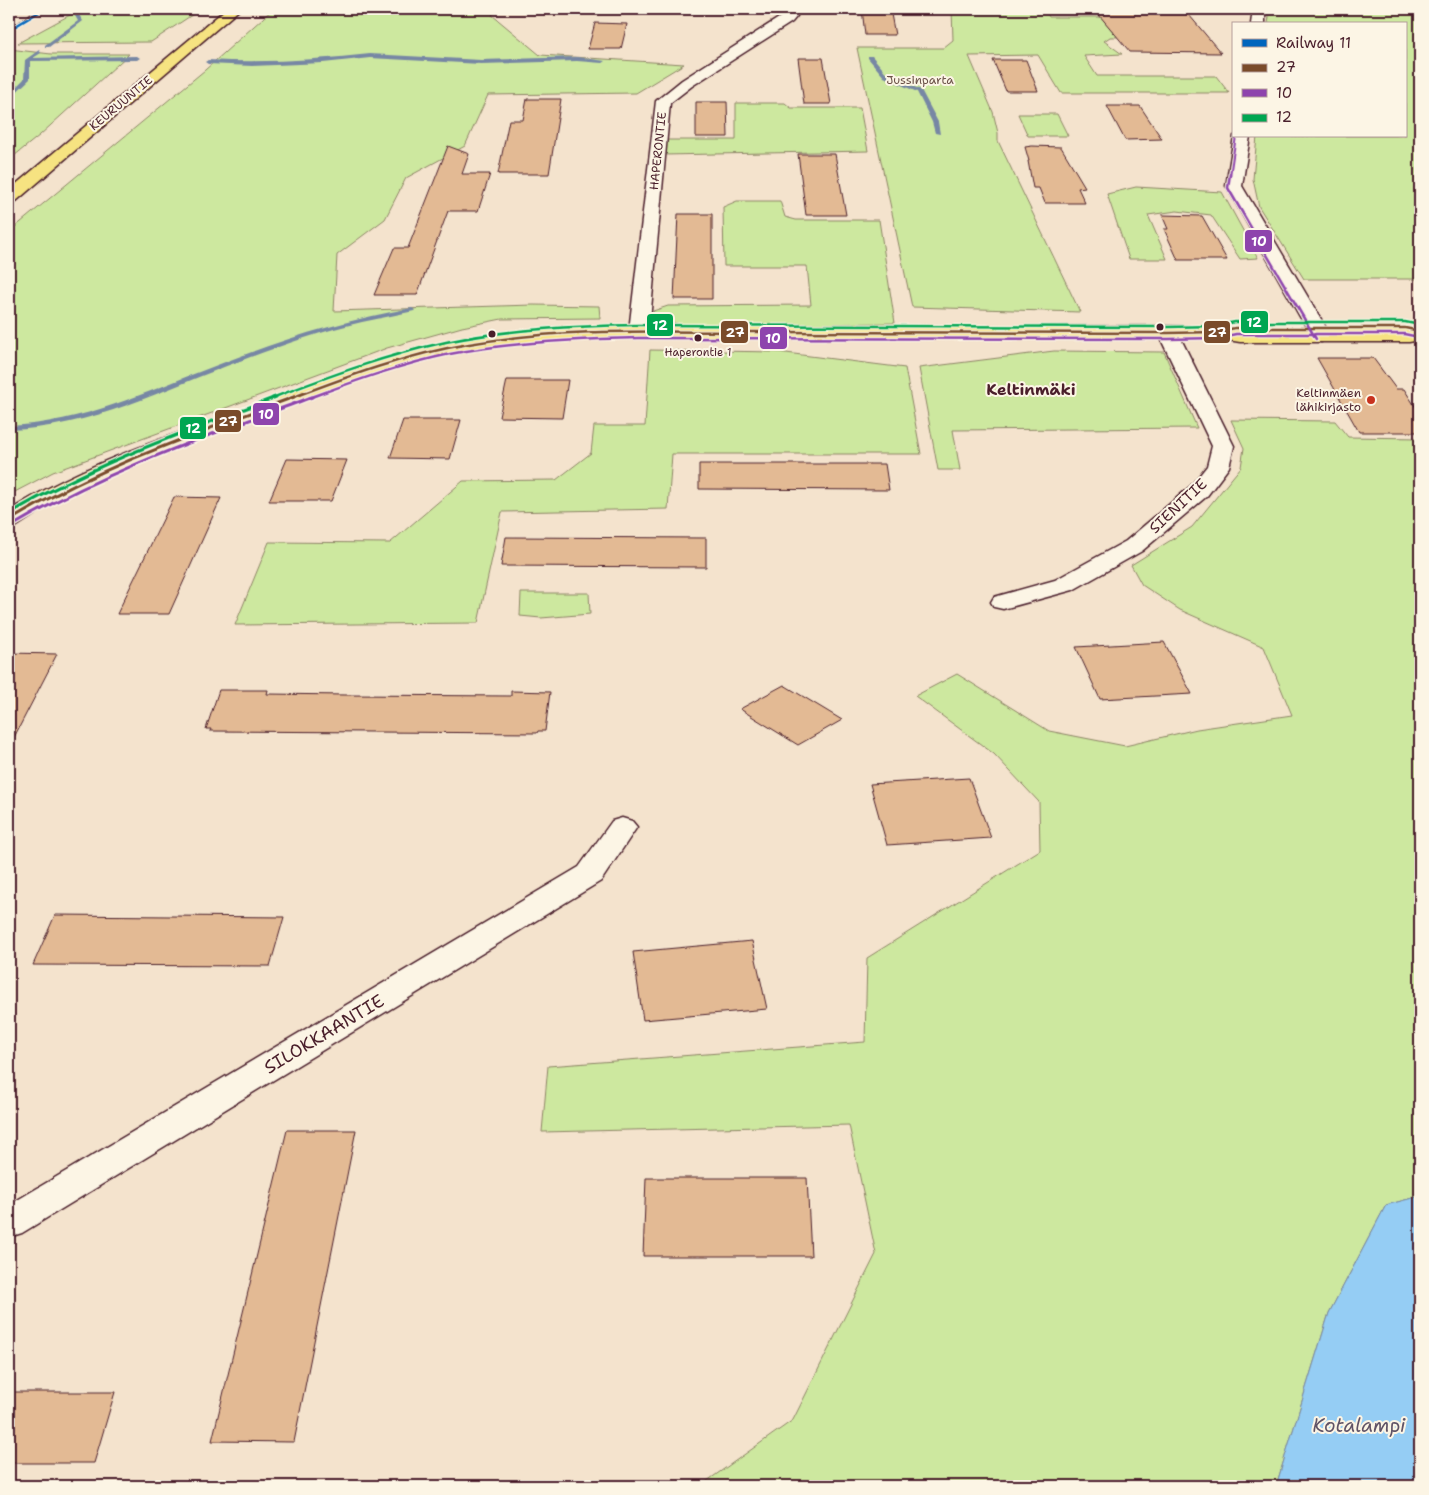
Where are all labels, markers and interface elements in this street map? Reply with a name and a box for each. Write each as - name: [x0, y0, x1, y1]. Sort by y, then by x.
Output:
- legend: [1232, 22, 1406, 138]
- text: Railway 11: [1276, 33, 1351, 53]
- text: 27: [1276, 57, 1296, 77]
- street label: KEURUUNTIE: [86, 72, 156, 134]
- park label: Jussinparta: [886, 72, 954, 88]
- text: 10: [1276, 83, 1292, 103]
- text: 12: [1276, 107, 1292, 127]
- street label: HAPERONTIE: [646, 111, 670, 191]
- line badge: 10: [1244, 229, 1273, 253]
- text: 10: [1251, 232, 1267, 250]
- line badge: 12: [1240, 310, 1269, 334]
- line badge: 12: [646, 313, 674, 337]
- text: 12: [1246, 313, 1262, 331]
- text: 12: [652, 316, 668, 334]
- line badge: 27: [720, 320, 749, 344]
- line badge: 27: [1203, 320, 1231, 344]
- unlabelled marker: [1155, 322, 1165, 332]
- text: 27: [726, 323, 745, 341]
- text: 27: [1208, 323, 1227, 341]
- line badge: 10: [759, 326, 788, 350]
- unlabelled marker: [487, 329, 497, 339]
- text: 10: [765, 329, 781, 347]
- marker: Haperontie 1: [693, 333, 703, 343]
- place label: Haperontie 1: [665, 345, 731, 360]
- district label: Keltinmäki: [986, 379, 1076, 400]
- place label: Keltinmäen lähikirjasto: [1296, 385, 1361, 415]
- marker: Keltinmäen lähikirjasto: [1365, 394, 1377, 406]
- line badge: 10: [252, 402, 280, 426]
- text: 10: [258, 405, 274, 423]
- line badge: 27: [214, 409, 242, 433]
- text: 27: [219, 412, 238, 430]
- line badge: 12: [179, 416, 207, 440]
- text: 12: [185, 419, 201, 437]
- street label: SIENITIE: [1145, 474, 1211, 538]
- street label: SILOKKAANTIE: [259, 989, 389, 1079]
- water label: Kotalampi: [1313, 1413, 1406, 1438]

